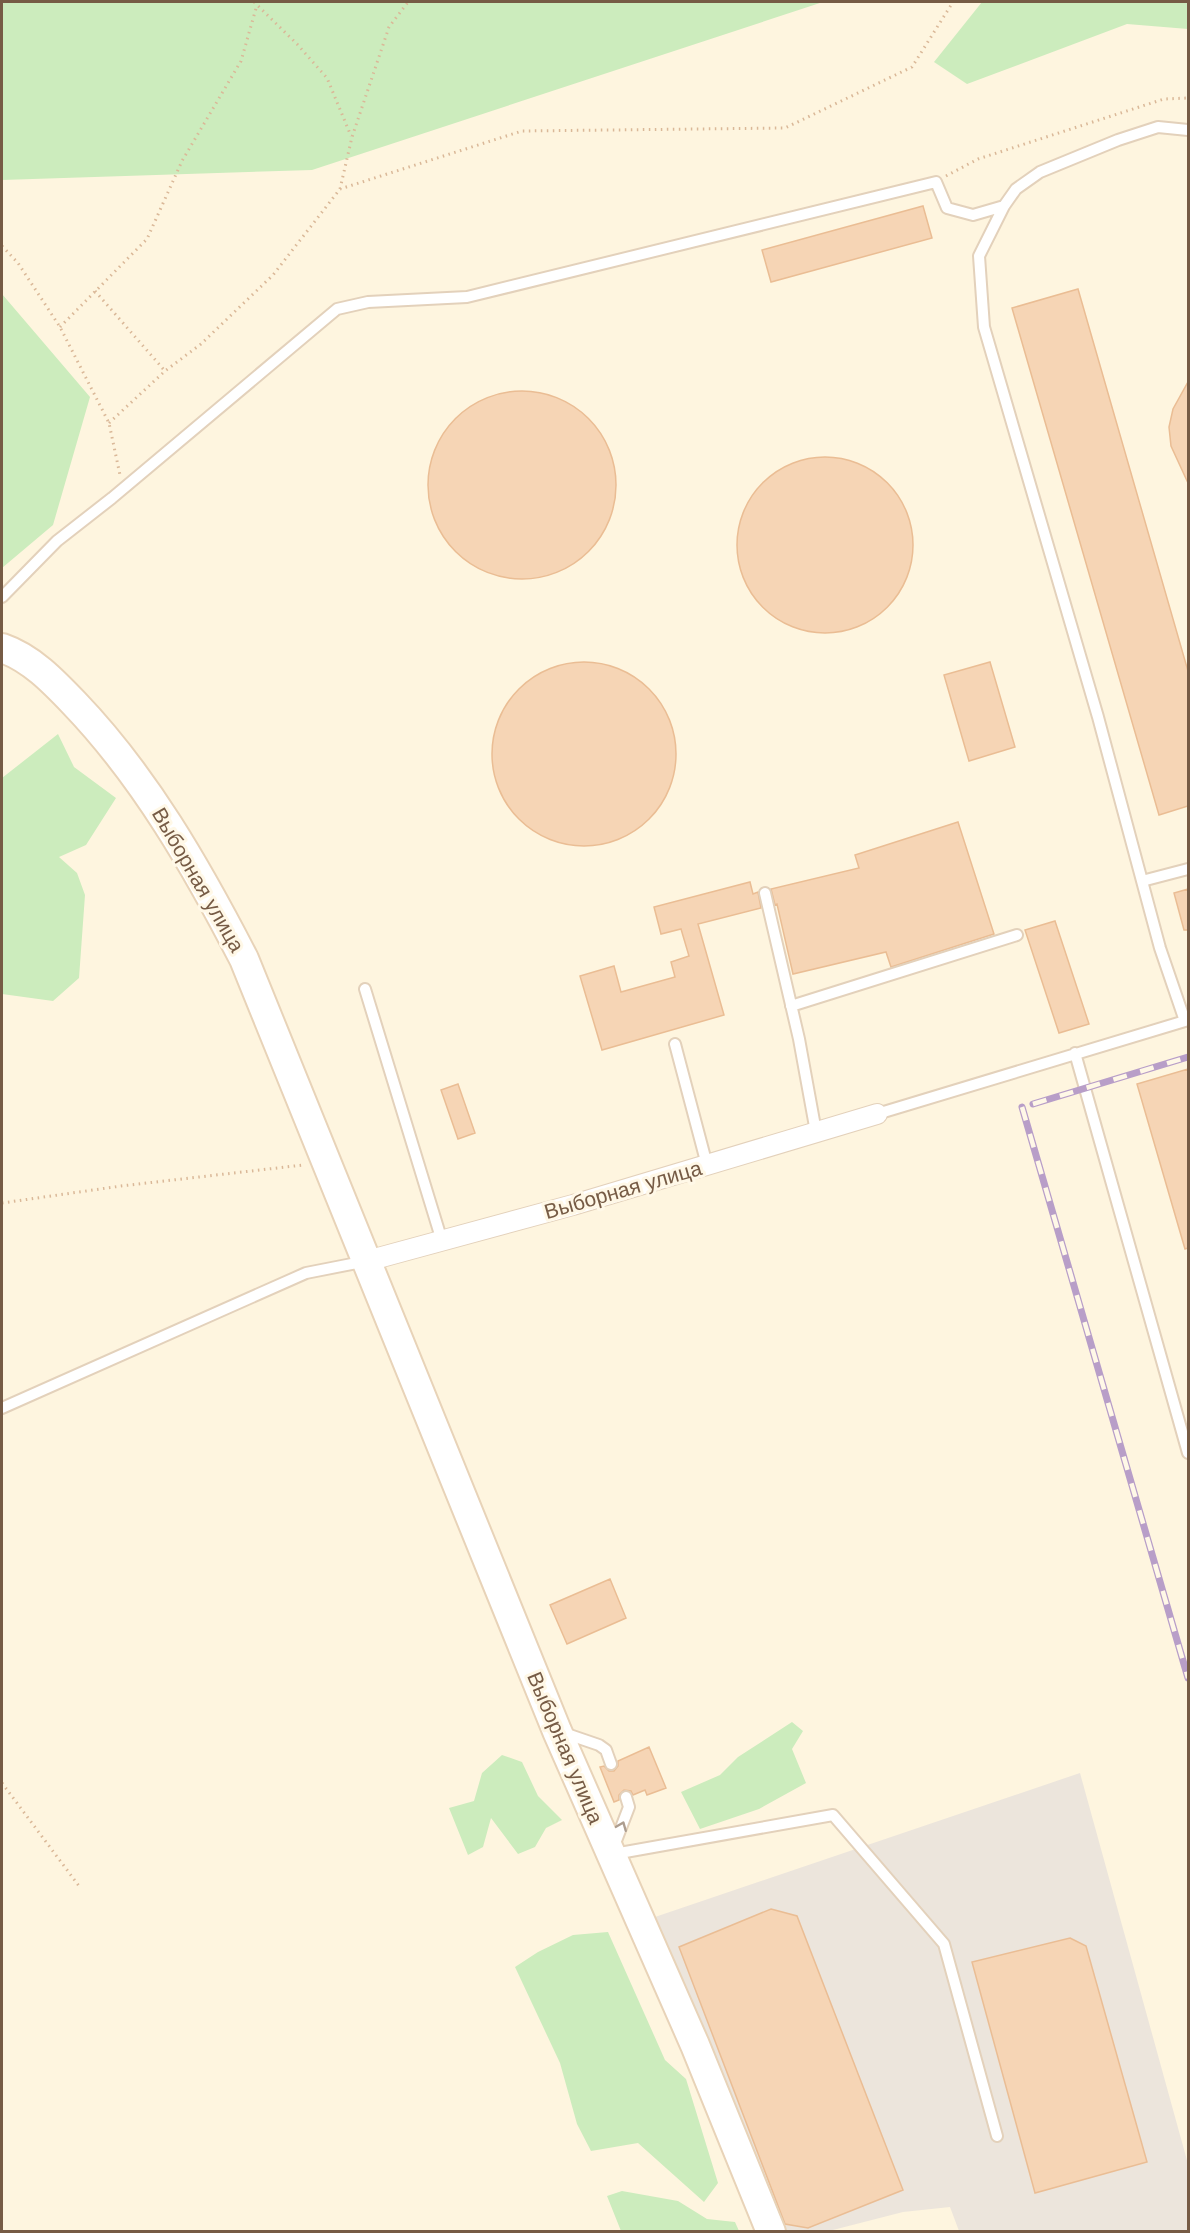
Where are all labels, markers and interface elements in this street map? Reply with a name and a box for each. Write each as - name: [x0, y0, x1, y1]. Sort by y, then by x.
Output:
- street label: Выборная улица: [148, 804, 249, 956]
- street label: Выборная улица: [541, 1156, 705, 1223]
- street label: Выборная улица: [523, 1668, 608, 1827]
- one-way arrow: [615, 1821, 627, 1832]

